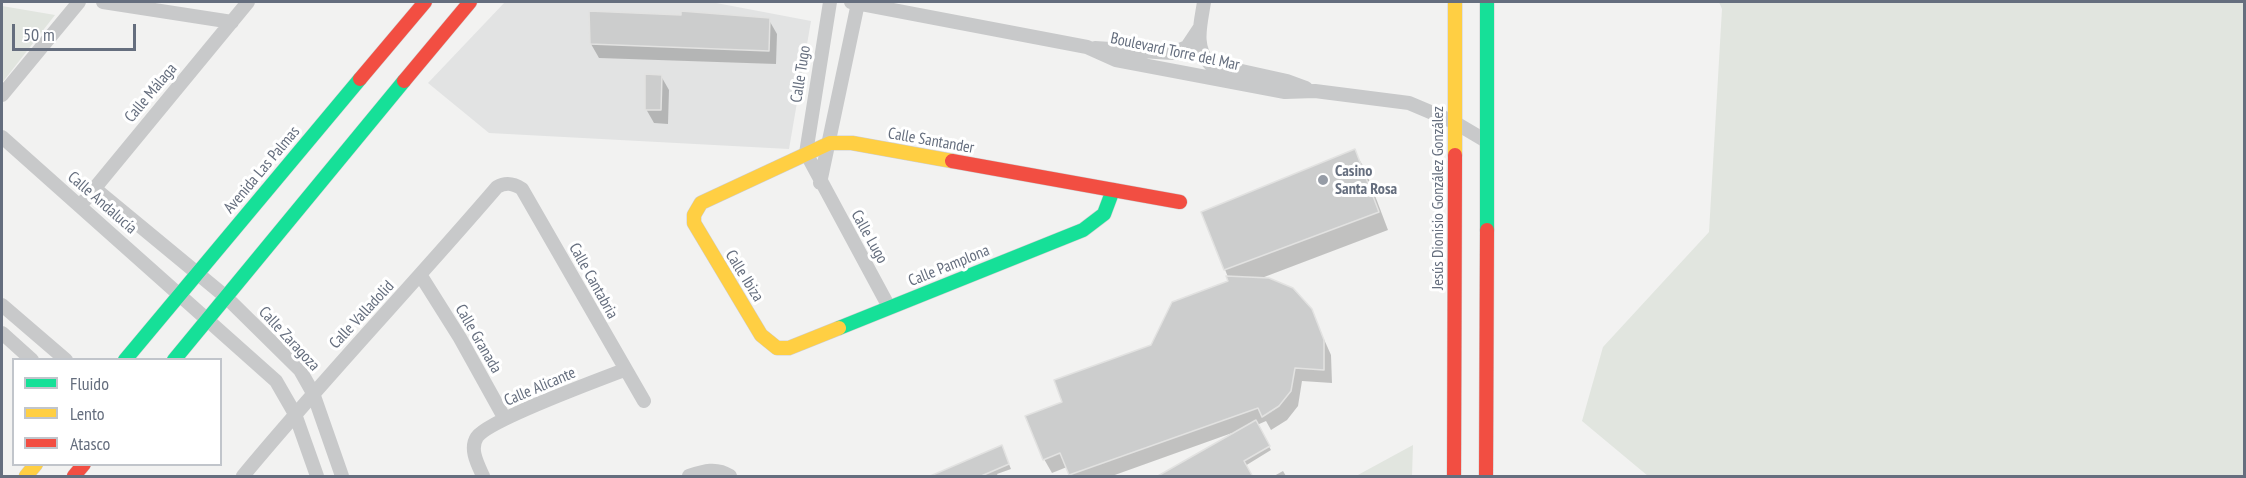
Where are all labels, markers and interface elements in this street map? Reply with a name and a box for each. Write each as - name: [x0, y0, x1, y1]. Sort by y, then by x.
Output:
- scale bar: [15, 12, 140, 50]
- text: 50 m: [23, 23, 55, 46]
- street label: Boulevard Torre del Mar: [1109, 29, 1241, 75]
- street label: Calle Tugo: [787, 44, 815, 104]
- street label: Calle Málaga: [121, 60, 181, 126]
- street label: Jesús Dionisio González González: [1428, 106, 1448, 290]
- street label: Avenida Las Palmas: [220, 123, 304, 217]
- street label: Calle Santander: [886, 124, 976, 158]
- place label: Casino Santa Rosa: [1335, 161, 1397, 199]
- street label: Calle Andalucía: [64, 168, 140, 238]
- marker: Casino Santa Rosa: [1316, 173, 1330, 187]
- street label: Calle Lugo: [847, 207, 891, 267]
- street label: Calle Cantabria: [564, 240, 622, 322]
- street label: Calle Pamplona: [906, 241, 992, 291]
- street label: Calle Ibiza: [721, 247, 767, 305]
- street label: Calle Valladolid: [326, 277, 398, 353]
- street label: Calle Granada: [451, 301, 505, 377]
- street label: Calle Zaragoza: [254, 303, 324, 375]
- legend: [12, 358, 222, 466]
- street label: Calle Alicante: [501, 363, 579, 411]
- text: Fluido: [70, 372, 109, 395]
- text: Lento: [70, 402, 105, 425]
- text: Atasco: [70, 432, 110, 455]

